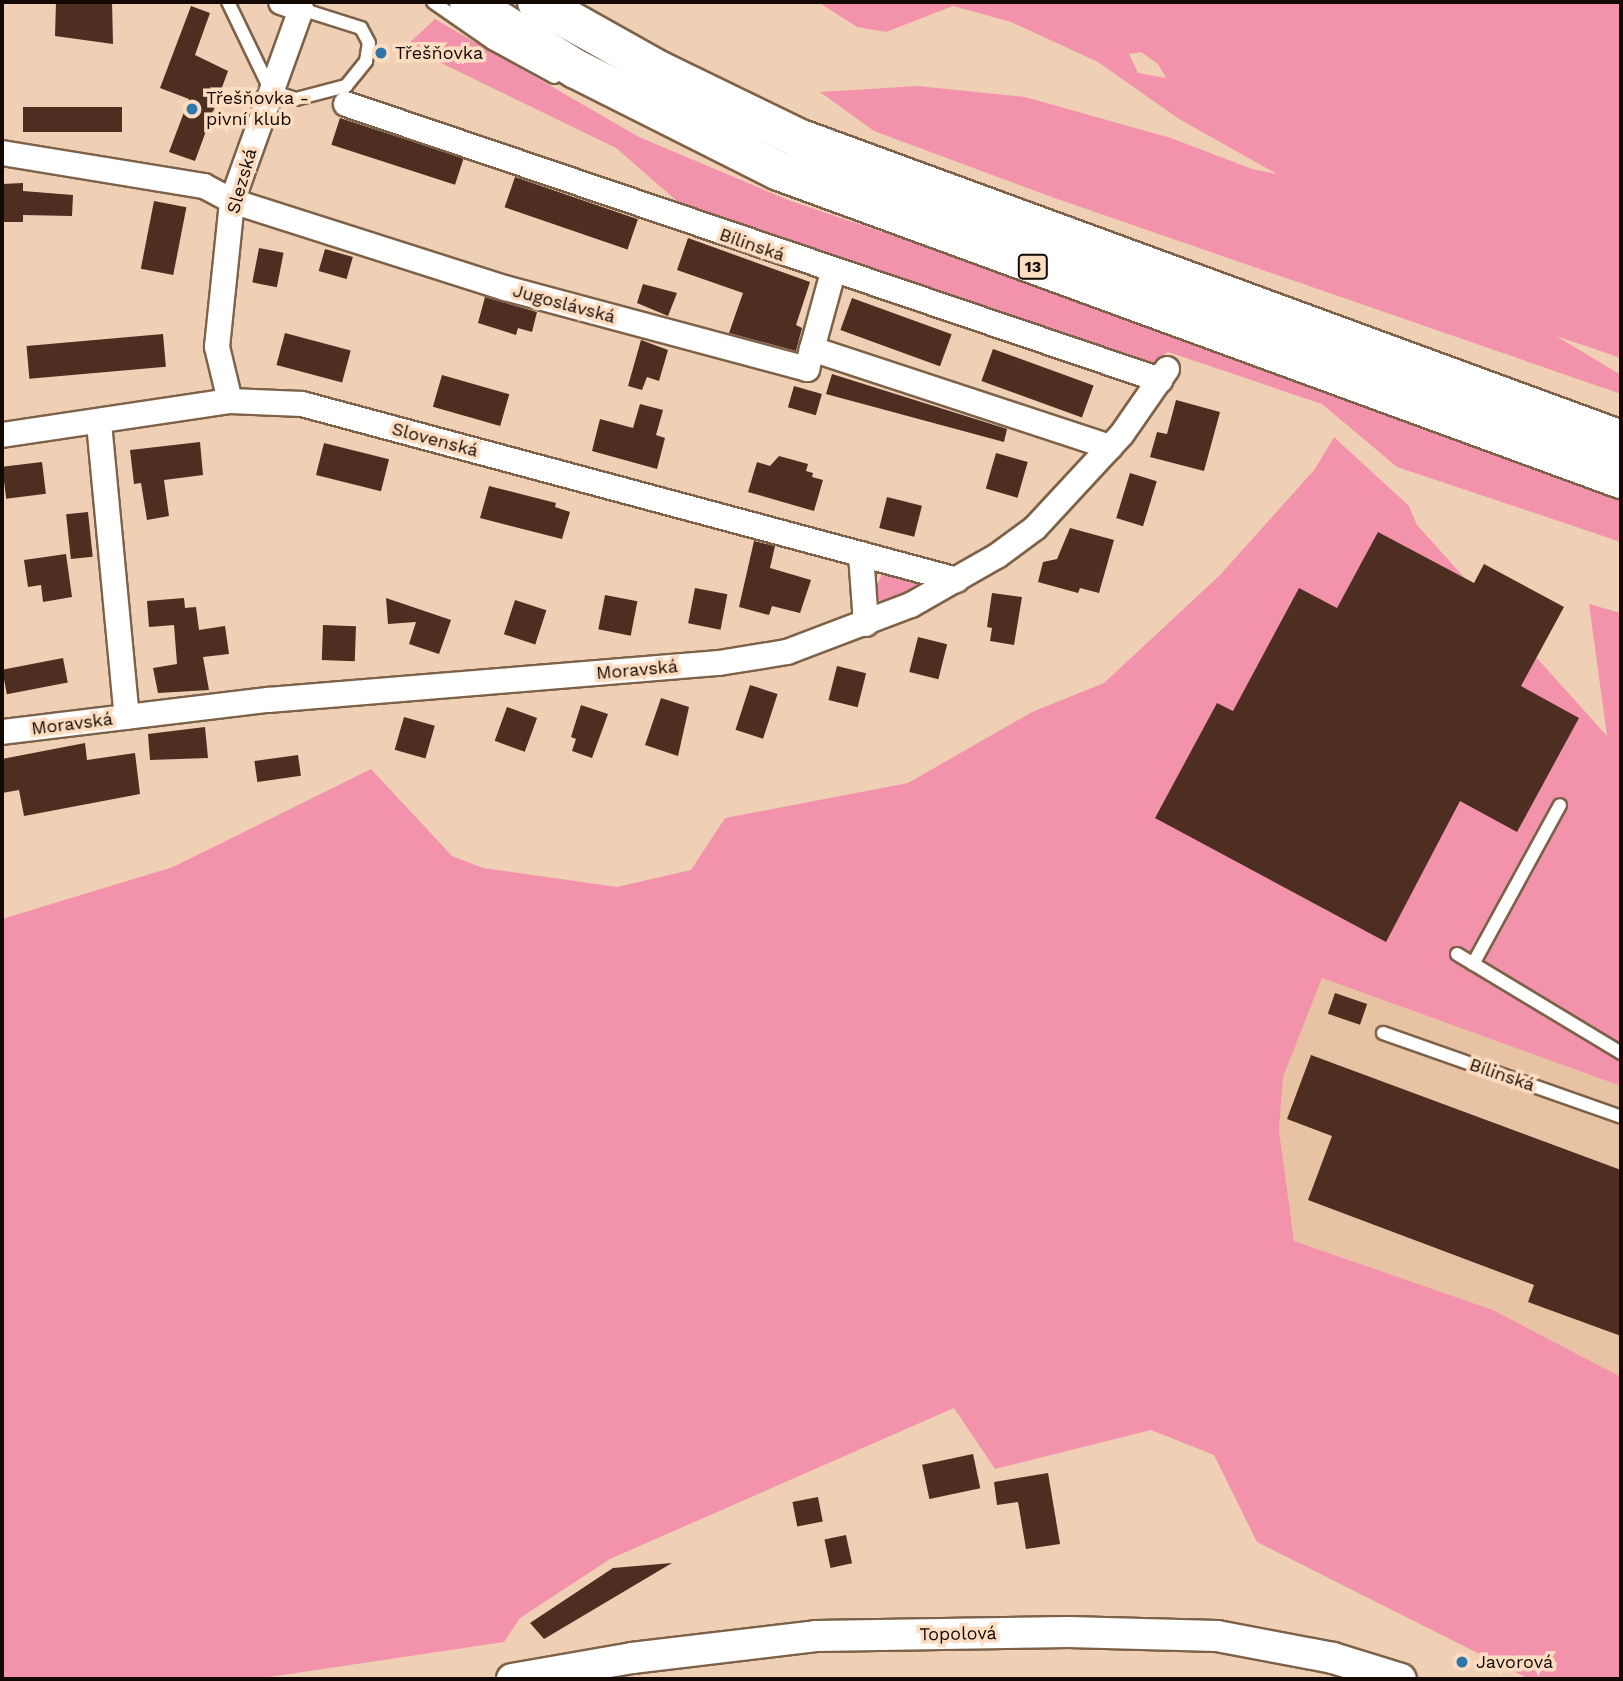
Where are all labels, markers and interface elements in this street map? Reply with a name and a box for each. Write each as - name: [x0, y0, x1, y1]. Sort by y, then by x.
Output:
- place label: Třešňovka: [395, 42, 483, 64]
- marker: Třešňovka: [373, 45, 389, 61]
- place label: Třešňovka - pivní klub: [206, 88, 309, 130]
- marker: Třešňovka - pivní klub: [184, 101, 200, 117]
- street label: Slezská: [222, 146, 262, 216]
- street label: Bílinská: [716, 224, 788, 266]
- road number: 13: [1017, 255, 1049, 280]
- street label: Jugoslávská: [510, 280, 618, 328]
- street label: Slovenská: [389, 418, 481, 462]
- street label: Moravská: [595, 656, 679, 684]
- street label: Moravská: [30, 708, 114, 740]
- street label: Bílinská: [1466, 1054, 1538, 1096]
- street label: Topolová: [919, 1623, 997, 1645]
- place label: Javorová: [1476, 1651, 1553, 1673]
- marker: Javorová: [1454, 1654, 1470, 1670]

